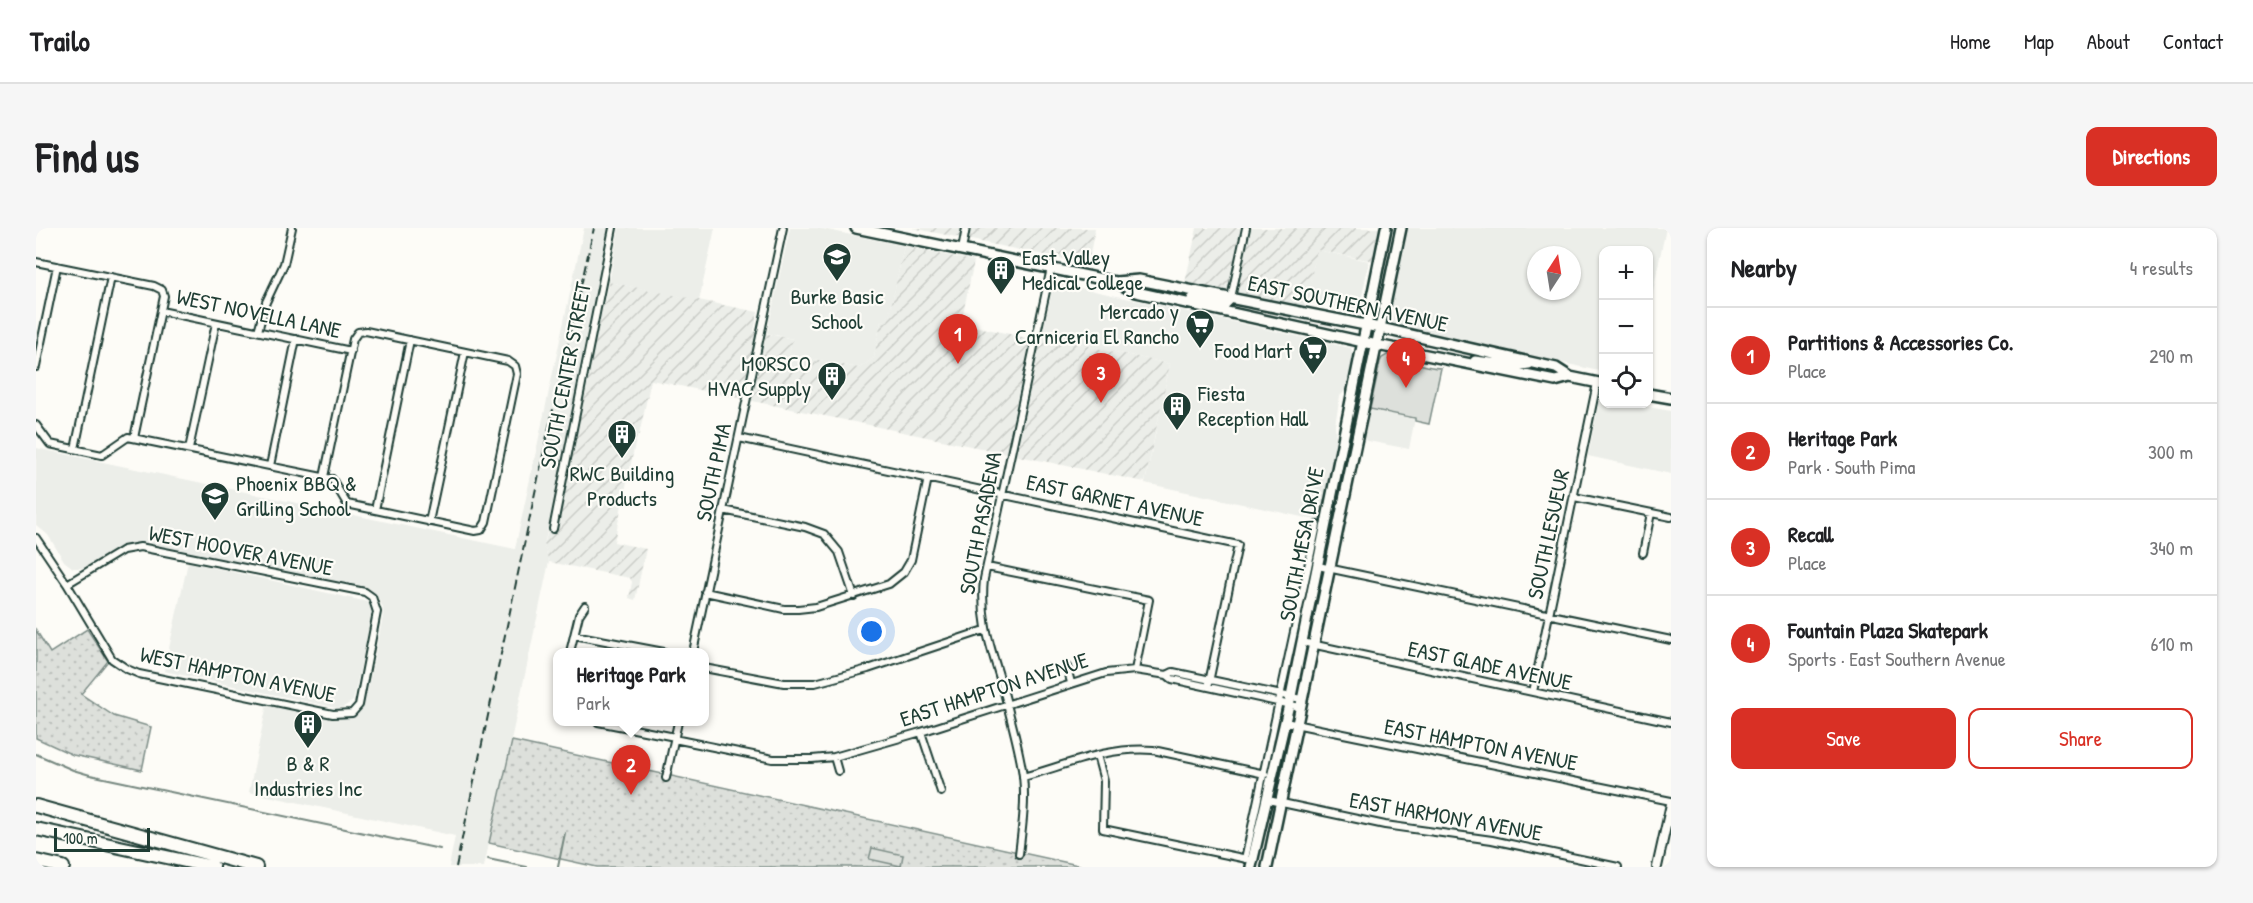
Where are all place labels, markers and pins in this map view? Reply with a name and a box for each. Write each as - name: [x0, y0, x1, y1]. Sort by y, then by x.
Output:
- school or university icon: Burke Basic School: [821, 241, 853, 283]
- place label: East Valley Medical College: [1022, 242, 1143, 297]
- building icon: East Valley Medical College: [985, 254, 1017, 296]
- place label: Burke Basic School: [790, 281, 884, 336]
- place label: Mercado y Carniceria El Rancho: [1015, 296, 1179, 351]
- supermarket icon: Mercado y Carniceria El Rancho: [1184, 308, 1216, 350]
- pin: 1: [938, 314, 978, 364]
- supermarket icon: Food Mart: [1297, 334, 1329, 376]
- place label: Food Mart: [1214, 335, 1292, 365]
- pin: 4: [1386, 338, 1426, 388]
- place label: MORSCO HVAC Supply: [708, 348, 811, 403]
- pin: 3: [1082, 354, 1120, 403]
- building icon: MORSCO HVAC Supply: [816, 360, 848, 402]
- place label: Fiesta Reception Hall: [1197, 378, 1309, 433]
- building icon: Fiesta Reception Hall: [1161, 390, 1193, 432]
- building icon: RWC Building Products: [606, 418, 638, 460]
- place label: RWC Building Products: [570, 458, 674, 513]
- place label: Phoenix BBQ & Grilling School: [236, 468, 357, 523]
- school or university icon: Phoenix BBQ & Grilling School: [199, 480, 231, 522]
- building icon: B & R Industries Inc: [292, 708, 324, 750]
- pin: 2: [612, 746, 650, 795]
- place label: B & R Industries Inc: [254, 748, 362, 803]

